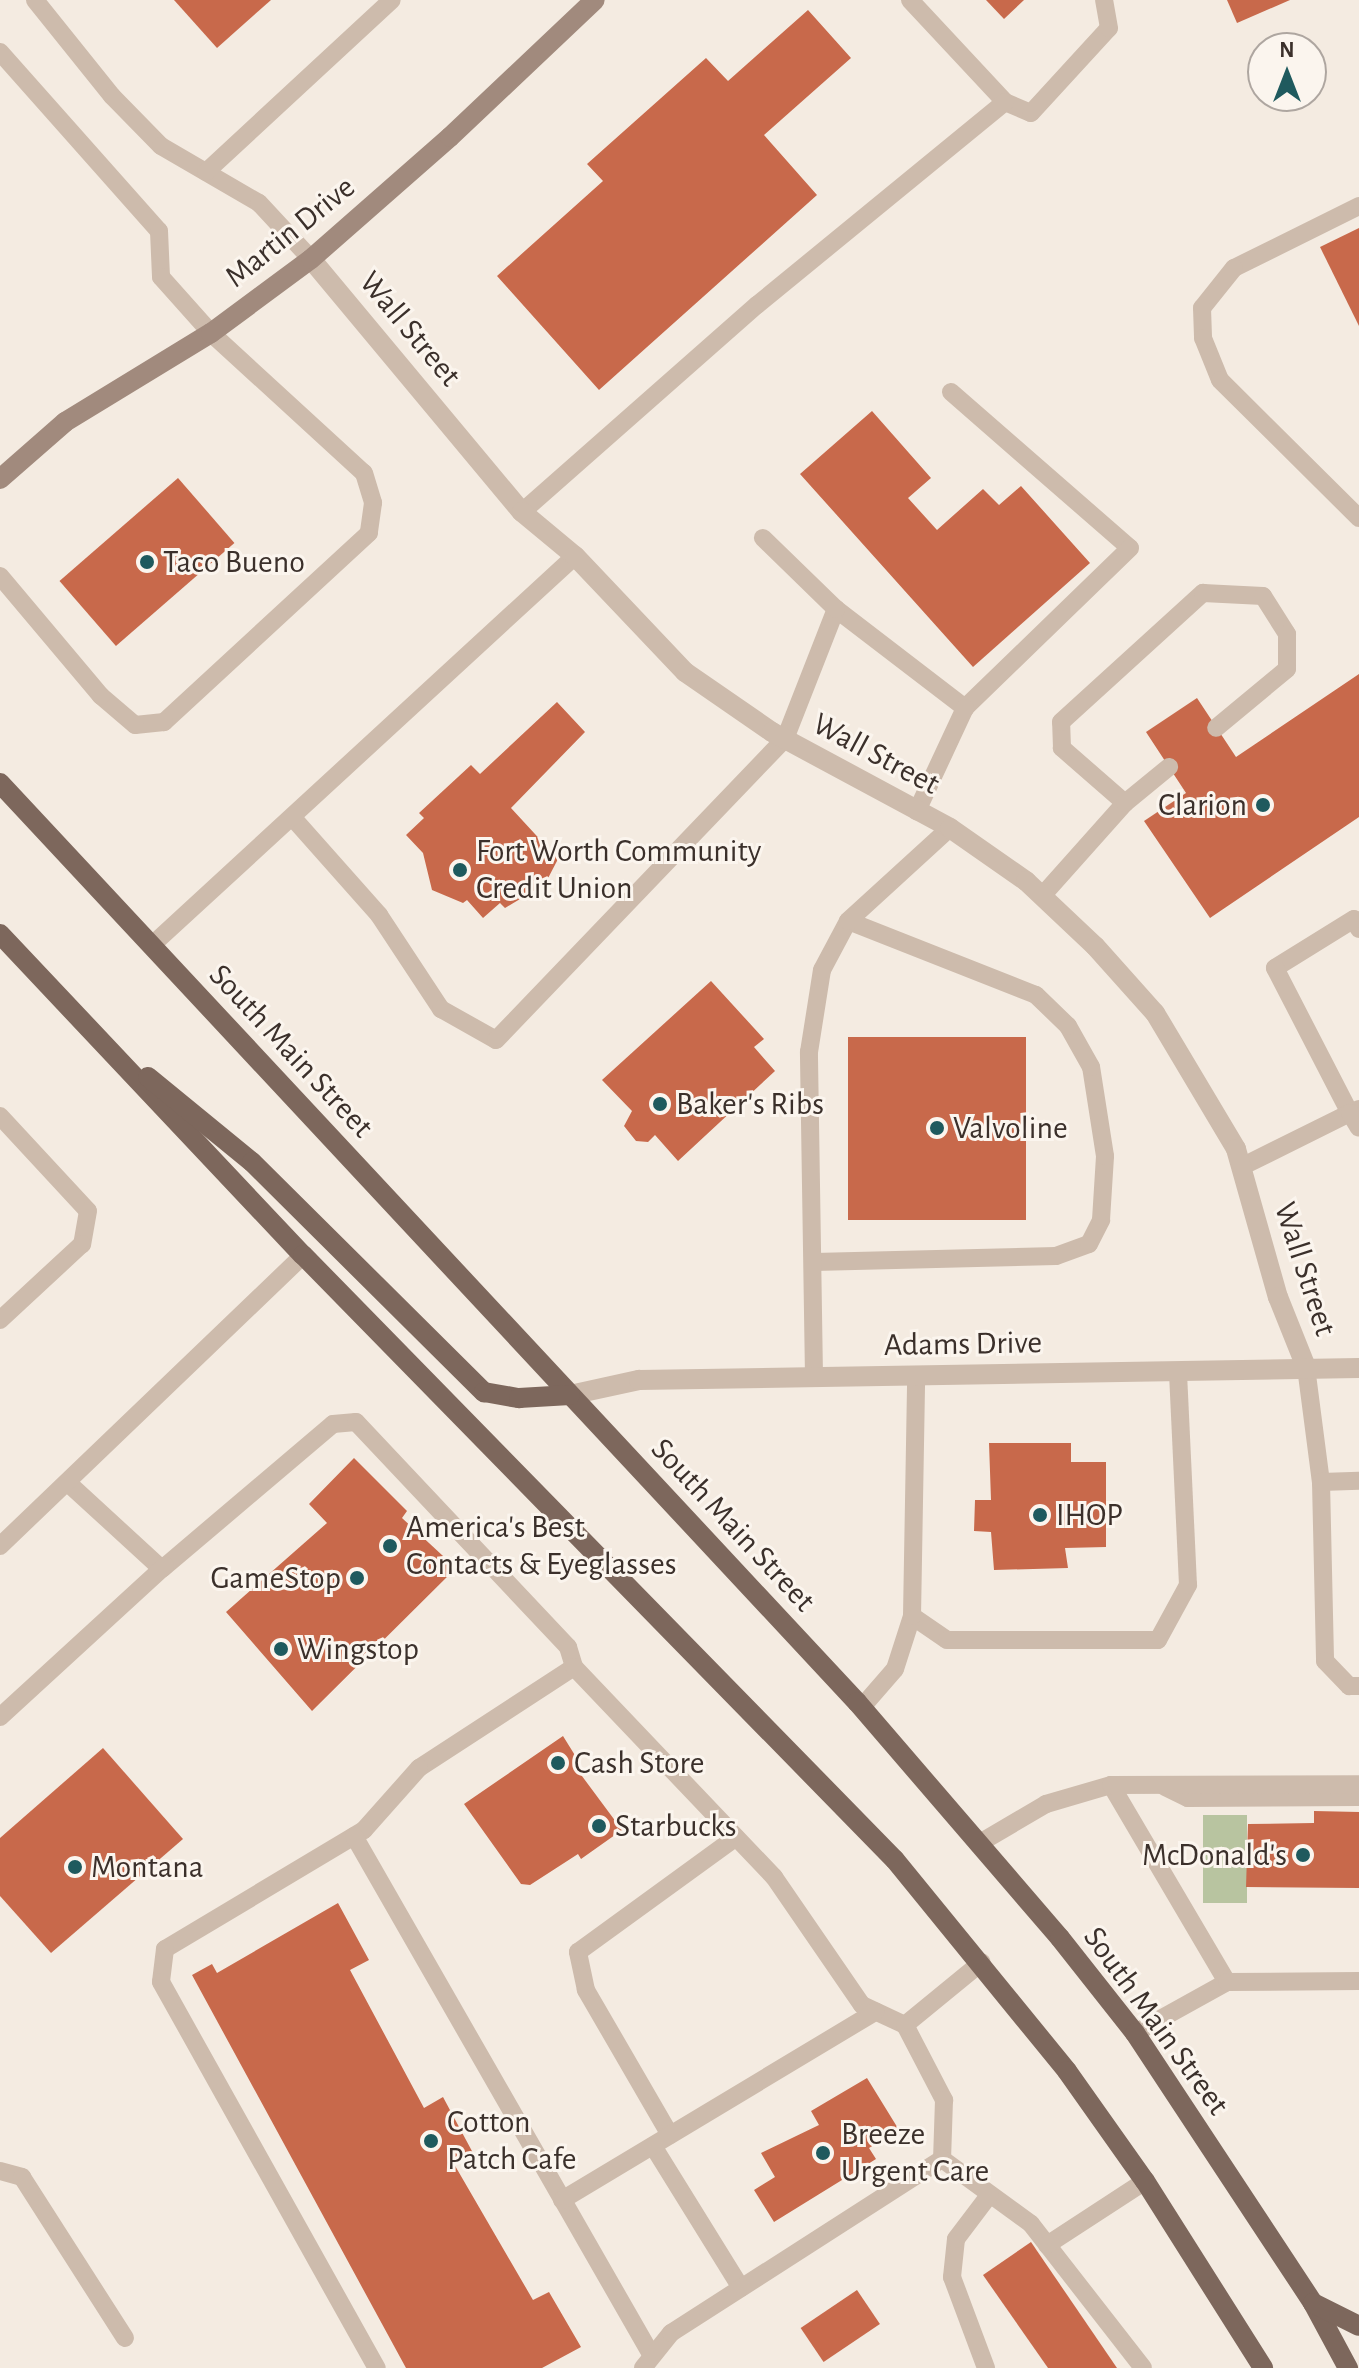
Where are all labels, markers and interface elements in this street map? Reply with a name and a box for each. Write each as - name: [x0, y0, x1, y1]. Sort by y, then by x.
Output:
- north arrow: [1247, 32, 1327, 112]
- text: N: [1279, 39, 1295, 61]
- street label: Martin Drive: [217, 168, 363, 296]
- street label: Wall Street: [351, 264, 469, 394]
- place label: Taco Bueno: [163, 543, 305, 581]
- marker: Taco Bueno: [138, 553, 156, 571]
- street label: Wall Street: [806, 705, 946, 803]
- place label: Clarion: [1158, 786, 1247, 824]
- marker: Clarion: [1254, 796, 1272, 814]
- place label: Fort Worth Community Credit Union: [476, 833, 761, 908]
- marker: Fort Worth Community Credit Union: [451, 861, 469, 879]
- street label: South Main Street: [201, 956, 381, 1146]
- place label: Baker's Ribs: [676, 1085, 824, 1123]
- marker: Baker's Ribs: [651, 1095, 669, 1113]
- place label: Valvoline: [953, 1109, 1068, 1147]
- marker: Valvoline: [928, 1119, 946, 1137]
- street label: Wall Street: [1265, 1197, 1345, 1341]
- street label: Adams Drive: [884, 1323, 1042, 1365]
- street label: South Main Street: [643, 1430, 823, 1620]
- place label: IHOP: [1056, 1496, 1123, 1534]
- marker: IHOP: [1031, 1506, 1049, 1524]
- place label: America's Best Contacts & Eyeglasses: [406, 1509, 677, 1584]
- marker: America's Best Contacts & Eyeglasses: [381, 1537, 399, 1555]
- place label: GameStop: [210, 1559, 341, 1597]
- marker: GameStop: [348, 1569, 366, 1587]
- place label: Wingstop: [297, 1630, 419, 1668]
- marker: Wingstop: [272, 1640, 290, 1658]
- place label: Cash Store: [574, 1744, 704, 1782]
- marker: Cash Store: [549, 1754, 567, 1772]
- place label: Starbucks: [615, 1807, 737, 1845]
- marker: Starbucks: [590, 1817, 608, 1835]
- place label: McDonald's: [1142, 1836, 1287, 1874]
- marker: McDonald's: [1294, 1846, 1312, 1864]
- place label: Montana: [91, 1848, 203, 1886]
- marker: Montana: [66, 1858, 84, 1876]
- street label: South Main Street: [1075, 1919, 1237, 2123]
- place label: Cotton Patch Cafe: [447, 2104, 577, 2179]
- place label: Breeze Urgent Care: [841, 2116, 989, 2191]
- marker: Cotton Patch Cafe: [422, 2132, 440, 2150]
- marker: Breeze Urgent Care: [812, 2142, 834, 2164]

